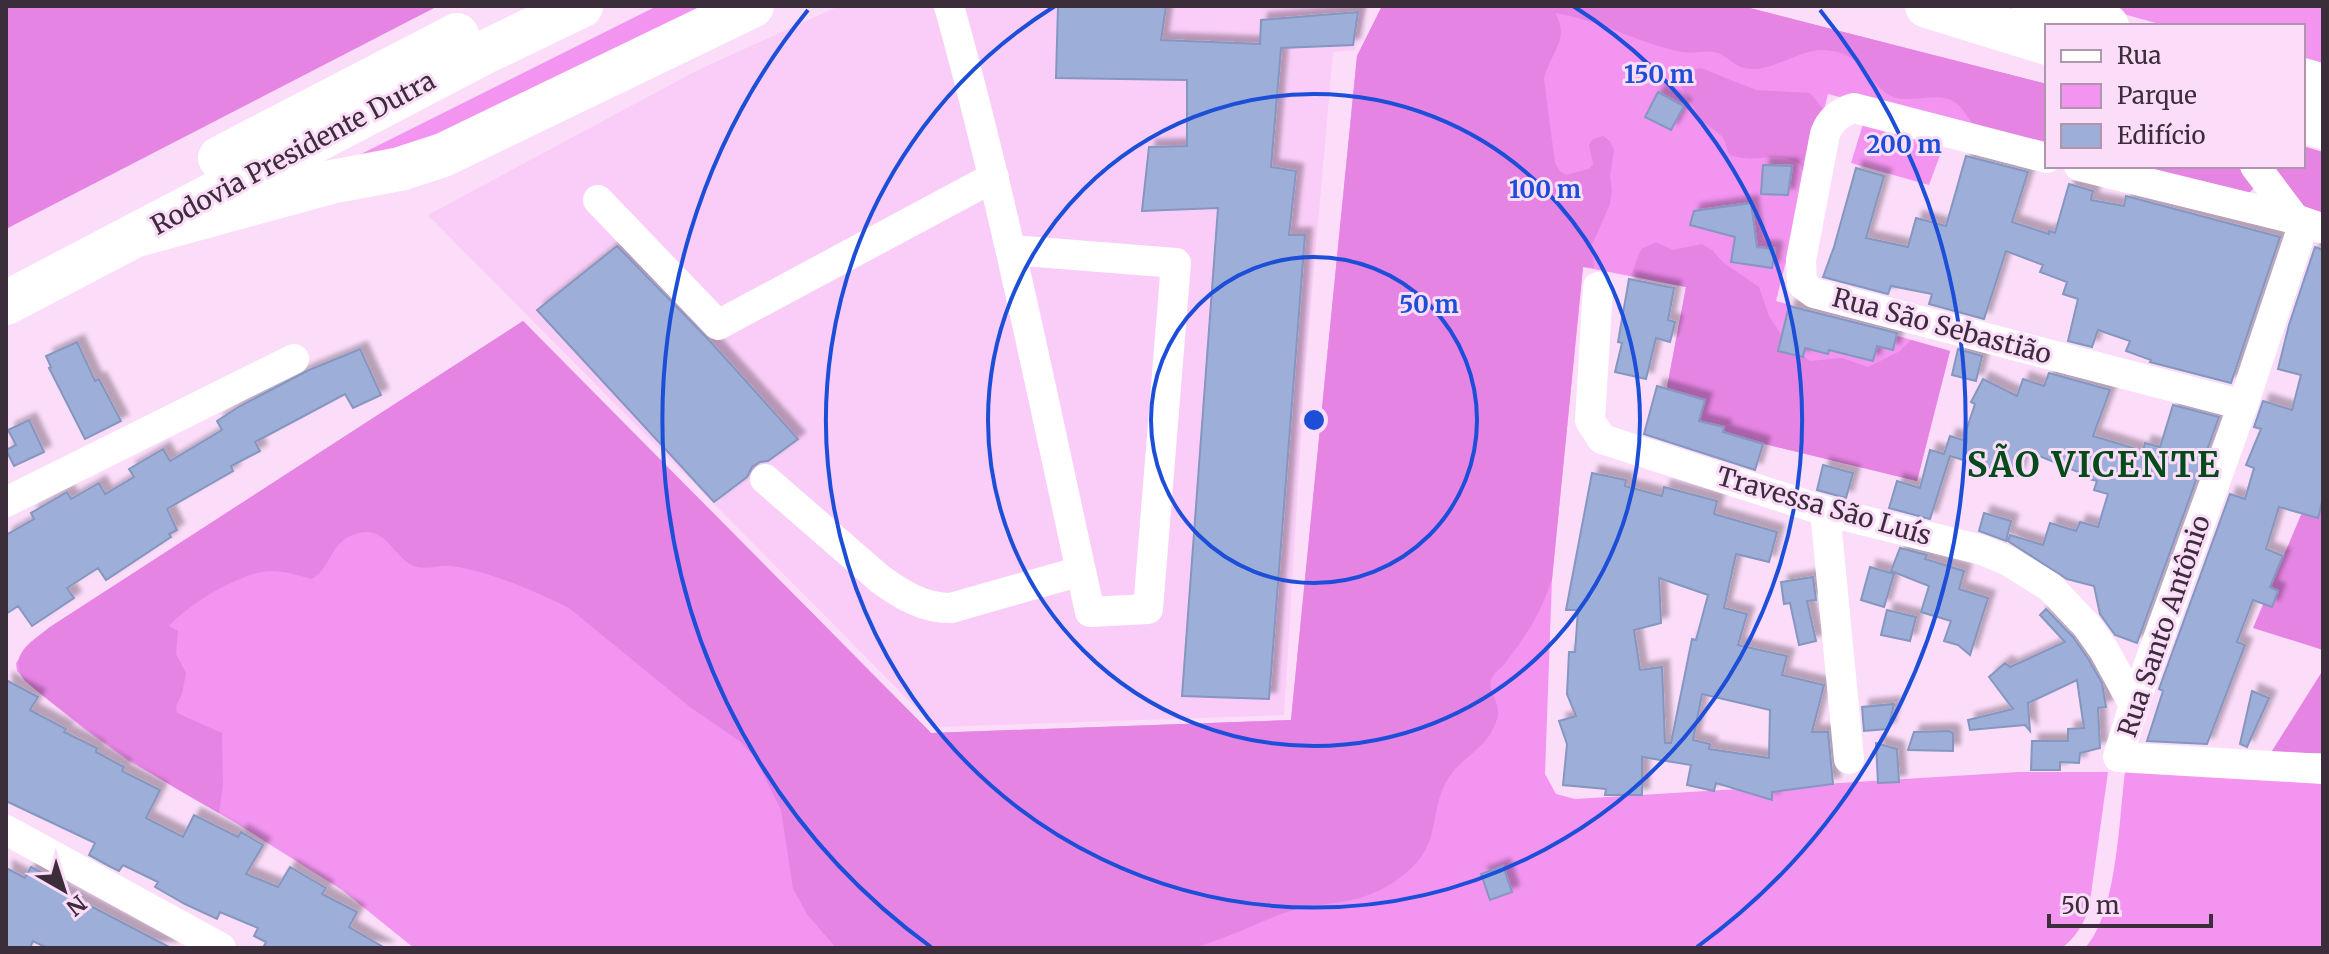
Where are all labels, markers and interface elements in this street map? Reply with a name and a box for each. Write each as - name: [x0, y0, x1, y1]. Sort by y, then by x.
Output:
- legend: [2045, 24, 2305, 168]
- text: Rua: [2117, 40, 2161, 71]
- text: 150 m: [1624, 59, 1694, 90]
- street label: Rodovia Presidente Dutra: [145, 63, 441, 242]
- text: Parque: [2117, 80, 2197, 111]
- text: Edifício: [2117, 120, 2205, 151]
- text: 200 m: [1866, 129, 1942, 160]
- text: 100 m: [1509, 174, 1581, 205]
- street label: Rua São Sebastião: [1829, 280, 2055, 371]
- text: 50 m: [1399, 289, 1459, 320]
- centre of rings: [1300, 406, 1328, 434]
- district label: SÃO VICENTE: [1967, 443, 2221, 486]
- street label: Travessa São Luís: [1713, 459, 1935, 552]
- street label: Rua Santo Antônio: [2110, 511, 2217, 741]
- north arrow: [24, 850, 104, 930]
- scale bar: [2049, 878, 2211, 928]
- text: N: [61, 889, 92, 922]
- text: 50 m: [2061, 890, 2120, 921]

